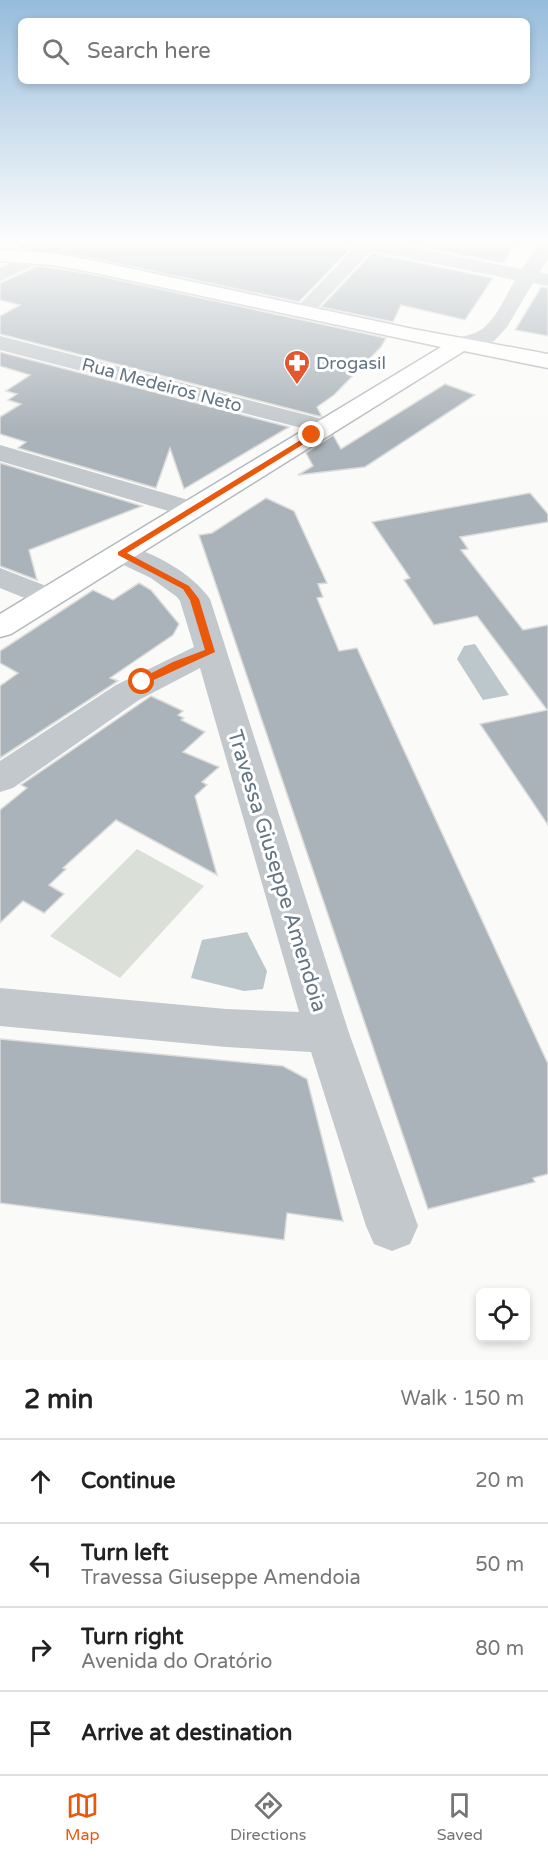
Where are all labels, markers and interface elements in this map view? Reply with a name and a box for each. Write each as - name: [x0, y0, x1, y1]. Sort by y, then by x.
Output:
- search box: [18, 18, 530, 84]
- icon: search: [39, 35, 72, 68]
- text: Search here: [87, 38, 211, 64]
- pharmacy icon: Drogasil: [282, 348, 312, 386]
- place label: Drogasil: [316, 352, 386, 374]
- street label: Rua Medeiros Neto: [80, 353, 245, 417]
- route end: [298, 421, 324, 447]
- route start: [128, 668, 154, 694]
- street label: Travessa Giuseppe Amendoia: [222, 727, 332, 1015]
- map controls: [476, 1288, 530, 1342]
- button: locate: [476, 1288, 530, 1342]
- text: 2 min: [24, 1384, 93, 1415]
- text: Walk · 150 m: [401, 1387, 524, 1411]
- icon: ahead: [24, 1465, 57, 1498]
- text: Continue: [81, 1468, 176, 1494]
- text: 20 m: [475, 1469, 524, 1493]
- text: Turn left: [81, 1540, 169, 1566]
- icon: left: [24, 1549, 57, 1582]
- text: 50 m: [475, 1553, 524, 1577]
- text: Travessa Giuseppe Amendoia: [81, 1566, 361, 1590]
- text: Turn right: [81, 1624, 183, 1650]
- icon: right: [24, 1633, 57, 1666]
- text: 80 m: [475, 1637, 524, 1661]
- text: Avenida do Oratório: [81, 1650, 272, 1674]
- icon: arrive: [24, 1717, 57, 1750]
- text: Arrive at destination: [81, 1720, 292, 1746]
- tab: Map: [65, 1789, 100, 1845]
- tab: Directions: [230, 1789, 306, 1845]
- tab: Saved: [437, 1789, 483, 1845]

